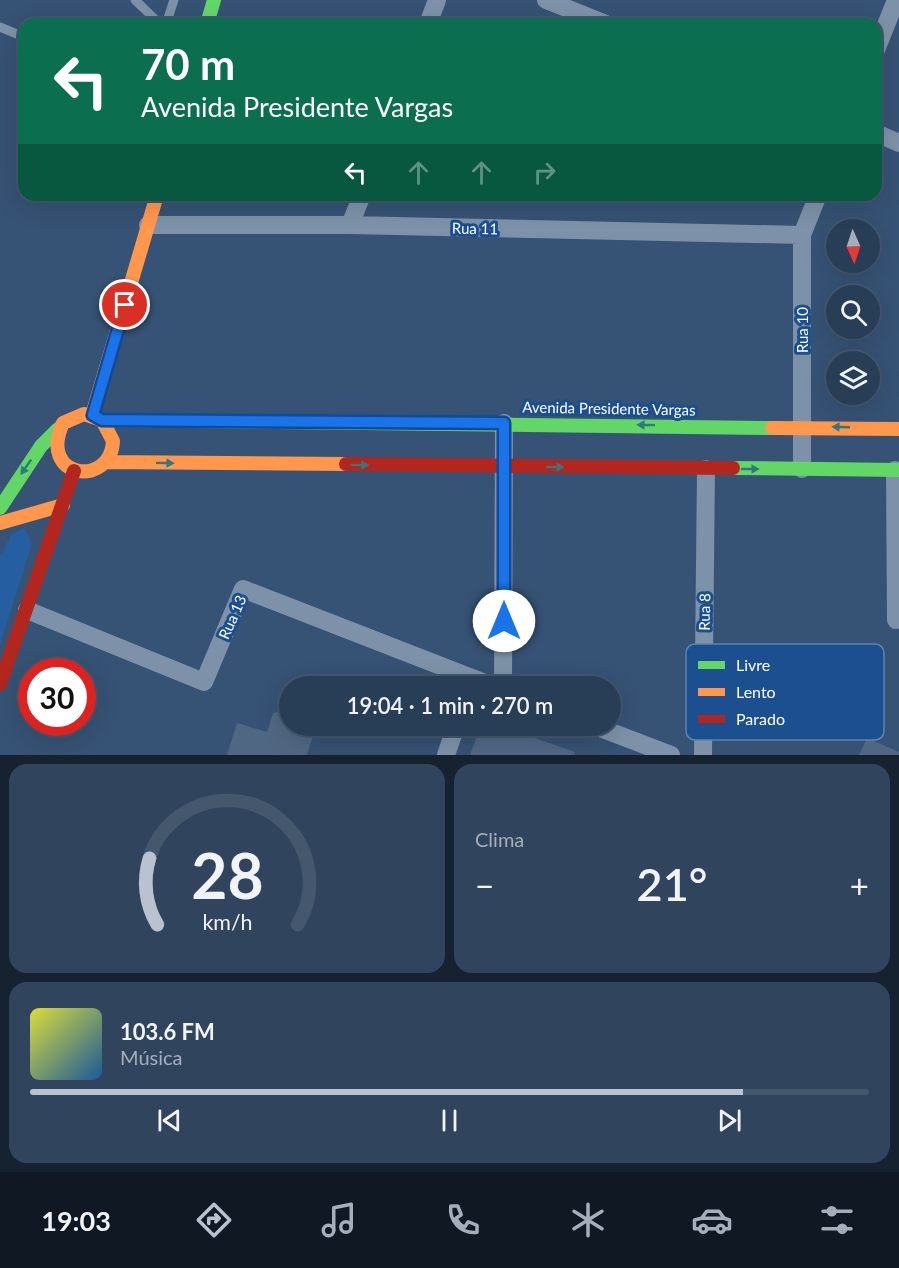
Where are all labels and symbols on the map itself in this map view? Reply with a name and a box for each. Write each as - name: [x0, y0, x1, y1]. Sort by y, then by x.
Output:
- street label: Rua 11: [452, 219, 498, 237]
- north arrow: [826, 219, 880, 273]
- pin: [99, 279, 150, 330]
- street label: Rua 10: [793, 307, 811, 353]
- street label: Avenida Presidente Vargas: [522, 397, 696, 419]
- one-way arrow: [636, 420, 655, 430]
- one-way arrow: [831, 423, 850, 432]
- one-way arrow: [20, 458, 32, 474]
- one-way arrow: [155, 458, 174, 468]
- one-way arrow: [350, 460, 369, 470]
- one-way arrow: [545, 462, 564, 472]
- one-way arrow: [740, 464, 759, 474]
- position arrow: [472, 589, 536, 653]
- street label: Rua 13: [214, 592, 250, 642]
- street label: Rua 8: [695, 593, 713, 631]
- legend: [686, 644, 884, 740]
- text: Livre: [736, 655, 770, 674]
- speed limit sign: 30: [18, 658, 96, 736]
- text: Lento: [736, 682, 776, 701]
- text: Parado: [736, 709, 785, 728]

